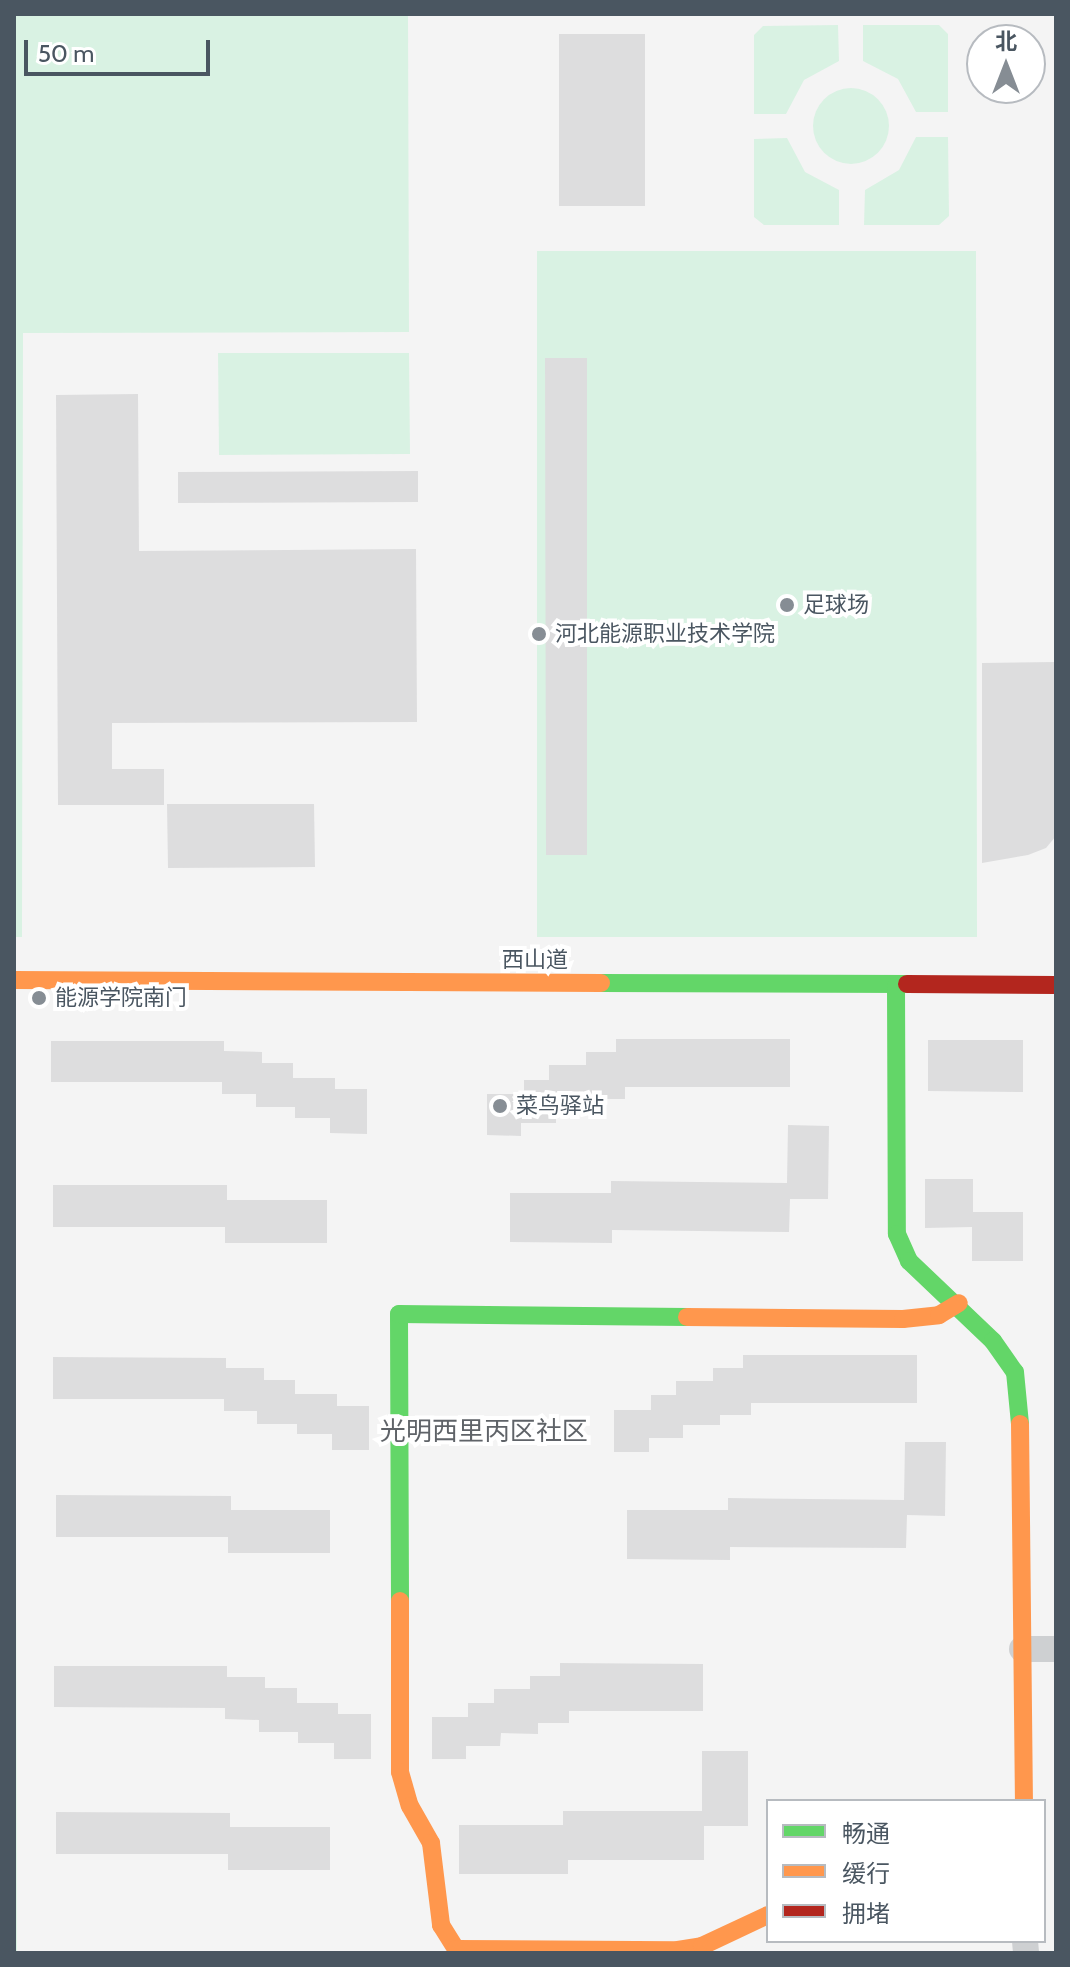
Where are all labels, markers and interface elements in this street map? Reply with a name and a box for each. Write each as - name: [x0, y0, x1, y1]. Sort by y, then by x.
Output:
- scale bar: [28, 24, 214, 74]
- north arrow: [966, 24, 1046, 104]
- text: 北: [995, 28, 1017, 55]
- text: 50 m: [38, 39, 94, 68]
- place label: 足球场: [803, 592, 869, 618]
- marker: 足球场: [778, 596, 796, 614]
- place label: 河北能源职业技术学院: [555, 621, 775, 647]
- marker: 河北能源职业技术学院: [530, 625, 548, 643]
- street label: 西山道: [502, 947, 568, 973]
- place label: 能源学院南门: [55, 985, 187, 1011]
- marker: 能源学院南门: [30, 989, 48, 1007]
- place label: 菜鸟驿站: [516, 1093, 604, 1119]
- marker: 菜鸟驿站: [491, 1097, 509, 1115]
- district label: 光明西里丙区社区: [380, 1416, 588, 1448]
- legend: [766, 1799, 1046, 1943]
- text: 畅通: [842, 1819, 890, 1848]
- text: 缓行: [842, 1859, 890, 1888]
- text: 拥堵: [842, 1899, 890, 1928]

